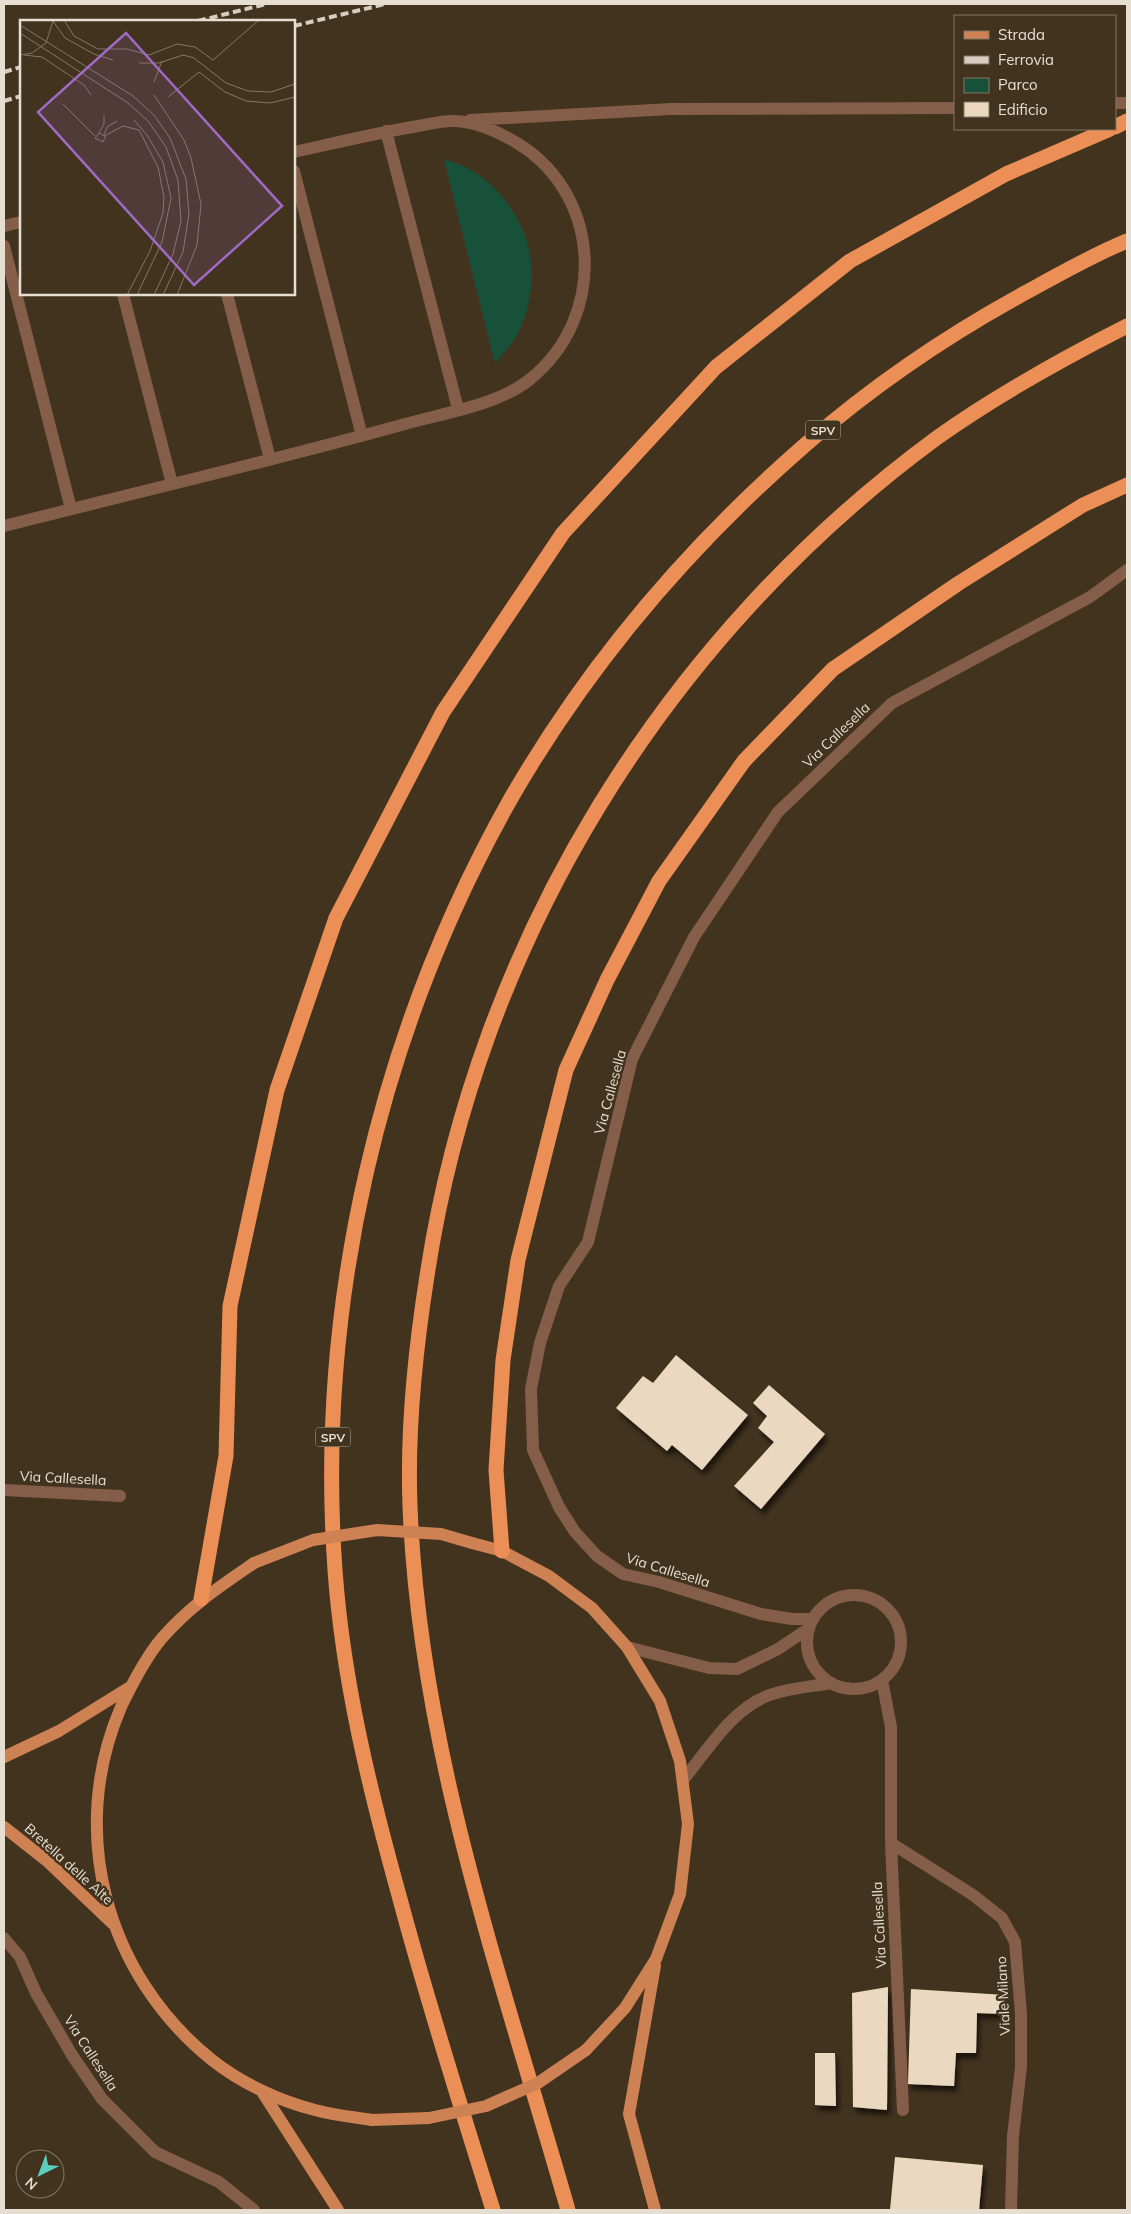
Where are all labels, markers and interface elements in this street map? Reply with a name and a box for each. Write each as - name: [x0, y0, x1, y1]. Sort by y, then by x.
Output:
- legend: [954, 15, 1116, 130]
- inset map: [20, 20, 295, 295]
- text: Strada: [998, 25, 1045, 44]
- text: Ferrovia: [998, 50, 1054, 69]
- text: Parco: [998, 75, 1038, 94]
- text: Edificio: [998, 100, 1048, 119]
- road number: SPV: [806, 420, 840, 440]
- street label: Via Callesella: [799, 698, 873, 772]
- street label: Via Callesella: [590, 1048, 630, 1136]
- road number: SPV: [316, 1428, 350, 1446]
- street label: Via Callesella: [19, 1467, 107, 1489]
- street label: Via Callesella: [624, 1549, 712, 1591]
- street label: Bretella delle Alte: [21, 1819, 117, 1909]
- street label: Via Callesella: [868, 1881, 890, 1969]
- street label: Viale Milano: [992, 1956, 1014, 2036]
- street label: Via Callesella: [60, 2012, 122, 2094]
- north arrow: [15, 2149, 65, 2199]
- text: N: [21, 2173, 41, 2194]

